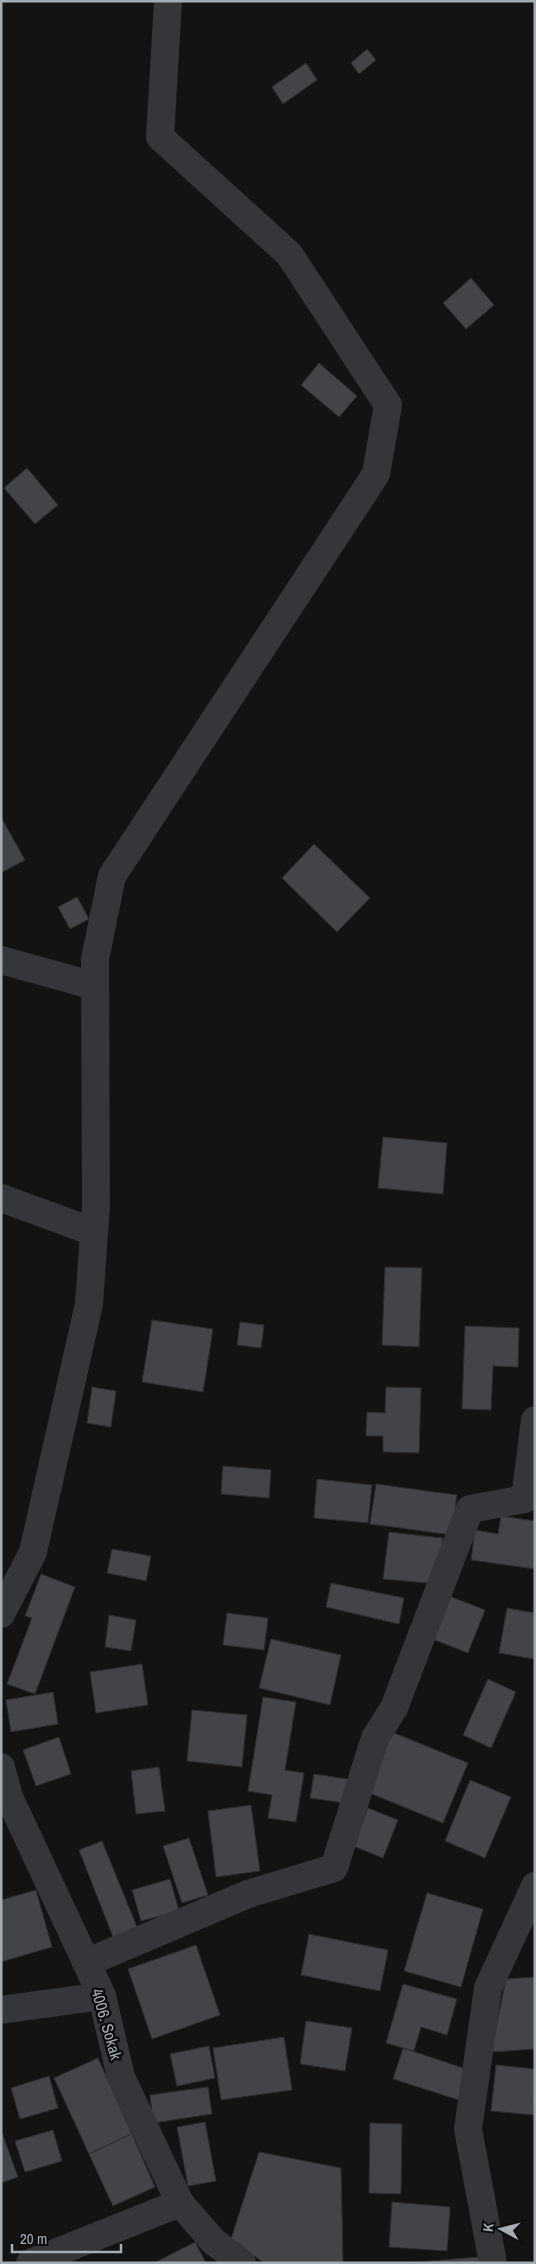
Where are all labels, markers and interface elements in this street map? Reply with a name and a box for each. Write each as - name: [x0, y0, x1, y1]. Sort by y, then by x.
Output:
- street label: 4006. Sokak: [86, 1986, 128, 2063]
- north arrow: [476, 2204, 526, 2254]
- scale bar: [12, 2222, 121, 2254]
- text: K: [479, 2222, 498, 2233]
- text: 20 m: [20, 2228, 47, 2249]

